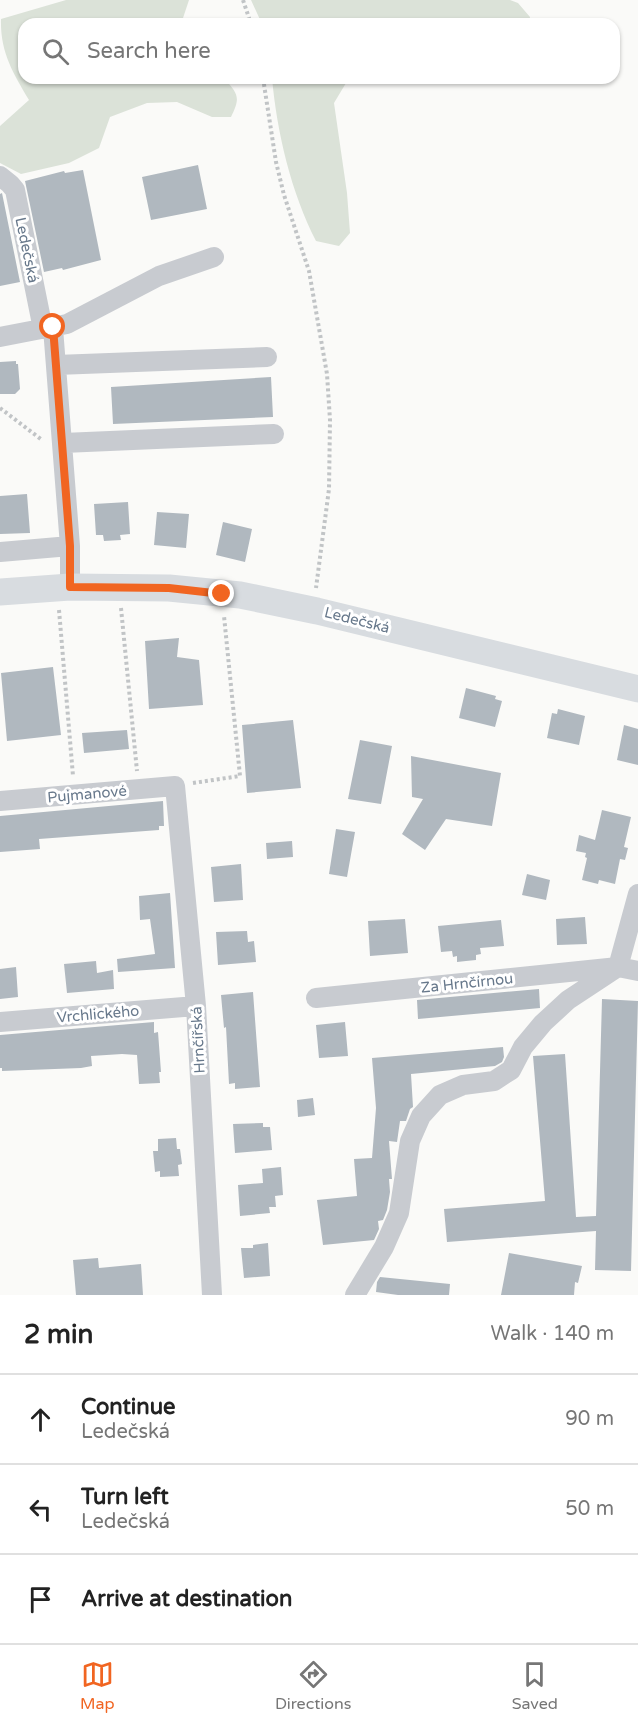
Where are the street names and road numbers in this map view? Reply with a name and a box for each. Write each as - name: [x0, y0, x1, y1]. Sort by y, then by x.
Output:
- street label: Ledečská: [11, 215, 43, 285]
- street label: Ledečská: [322, 603, 392, 637]
- street label: Pujmanové: [47, 782, 127, 806]
- street label: Za Hrnčírnou: [420, 969, 514, 997]
- street label: Vrchlického: [56, 1001, 140, 1027]
- street label: Hrnčířská: [187, 1006, 209, 1074]

